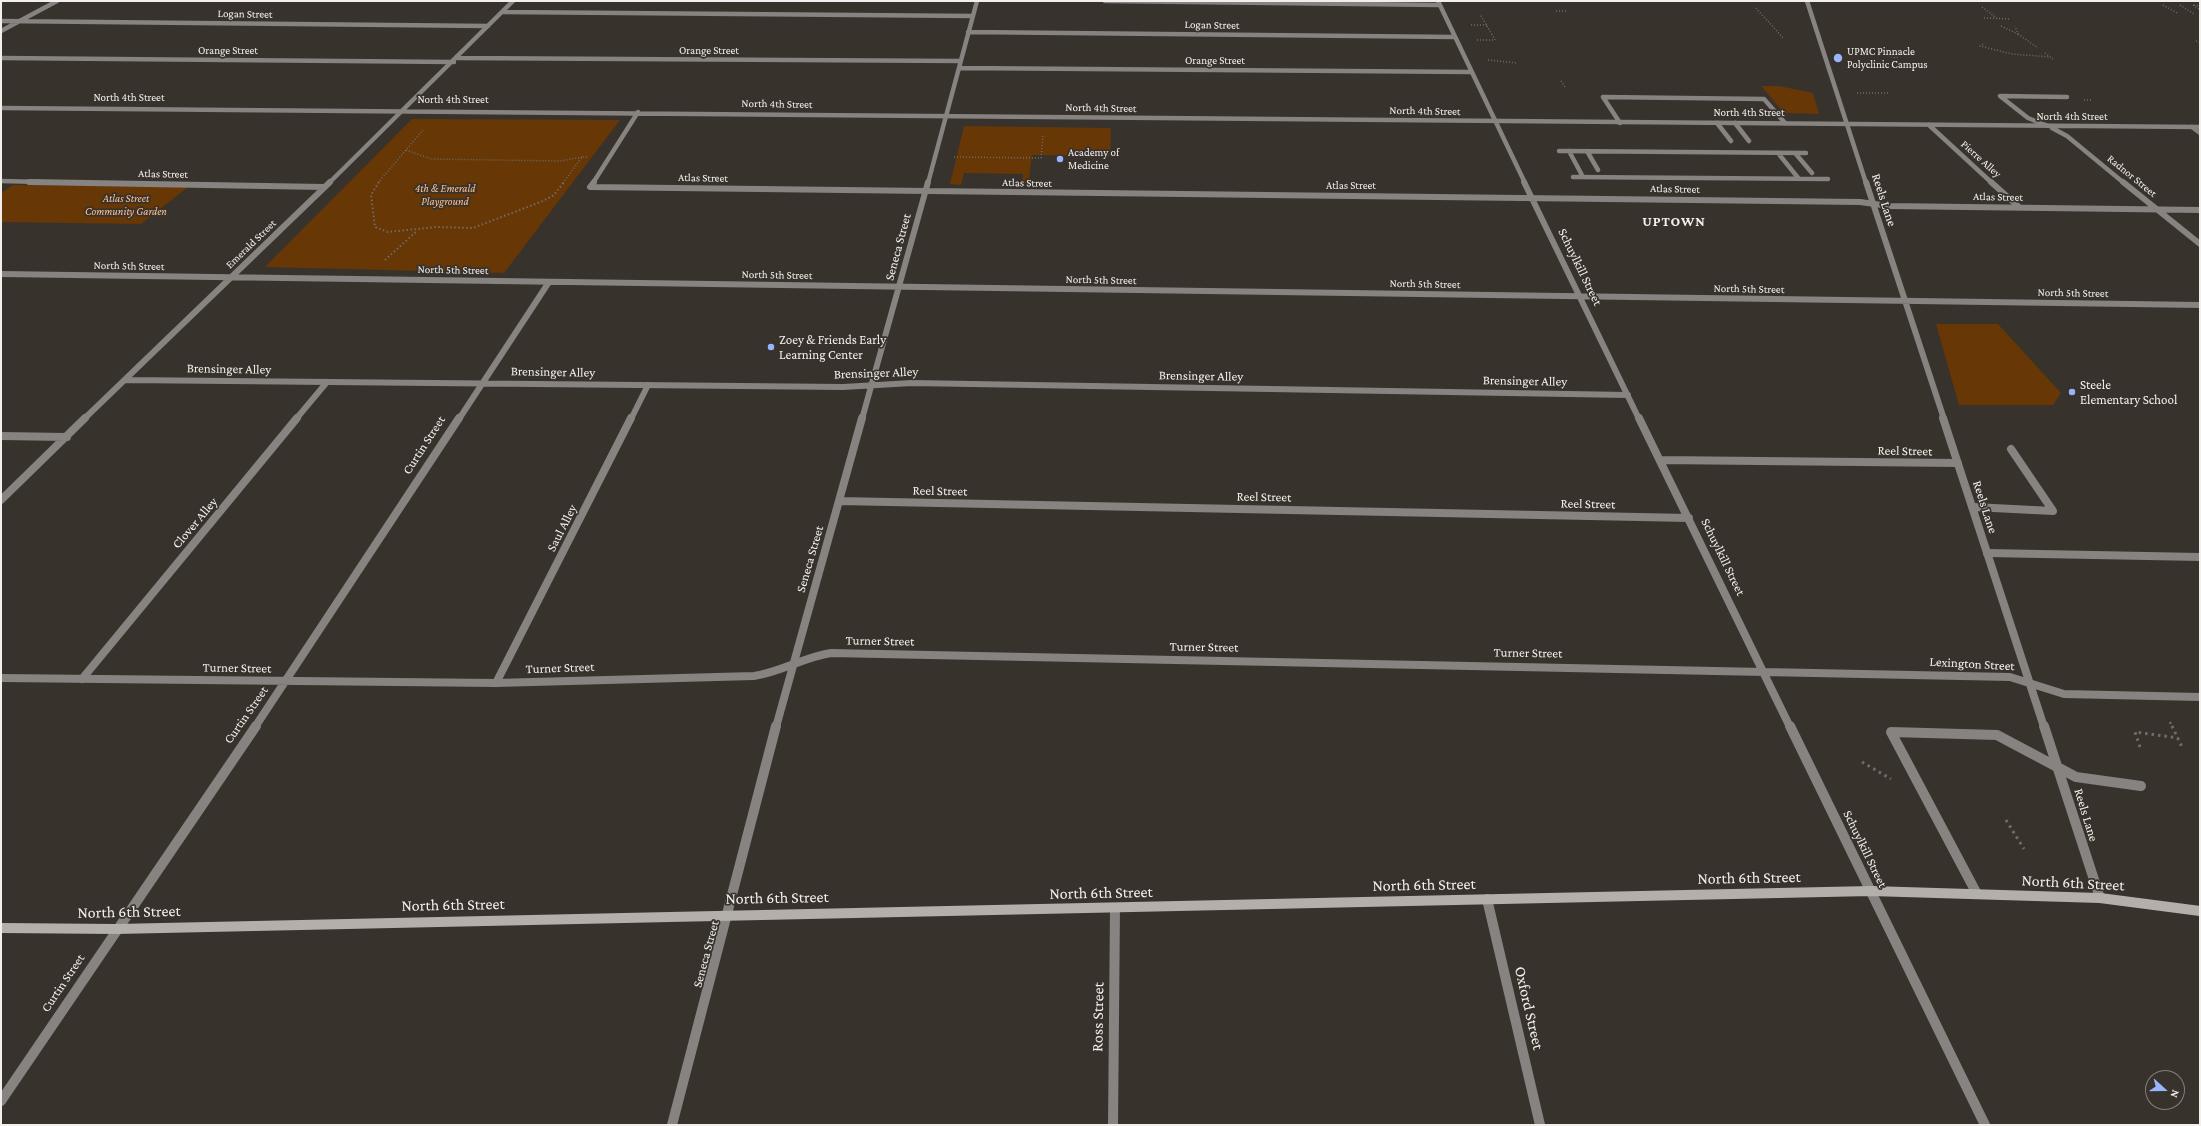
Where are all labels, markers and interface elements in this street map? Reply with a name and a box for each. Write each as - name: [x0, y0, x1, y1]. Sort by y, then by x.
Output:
- street label: Logan Street: [217, 7, 273, 21]
- street label: Logan Street: [1184, 18, 1240, 32]
- street label: Orange Street: [198, 44, 258, 58]
- street label: Orange Street: [679, 44, 739, 58]
- place label: UPMC Pinnacle Polyclinic Campus: [1847, 45, 1928, 71]
- marker: UPMC Pinnacle Polyclinic Campus: [1832, 52, 1844, 64]
- street label: Orange Street: [1185, 54, 1245, 68]
- street label: North 4th Street: [93, 91, 165, 105]
- street label: North 4th Street: [417, 93, 489, 107]
- street label: North 4th Street: [741, 97, 813, 111]
- street label: North 4th Street: [1065, 101, 1137, 115]
- street label: North 4th Street: [1389, 104, 1461, 118]
- street label: North 4th Street: [1713, 106, 1785, 120]
- street label: North 4th Street: [2036, 110, 2108, 124]
- street label: Pierre Alley: [1958, 137, 2004, 181]
- place label: Academy of Medicine: [1068, 146, 1119, 172]
- street label: Radnor Street: [2105, 152, 2159, 200]
- marker: Academy of Medicine: [1055, 154, 1065, 164]
- street label: Atlas Street: [138, 167, 188, 181]
- street label: Atlas Street: [678, 171, 728, 185]
- street label: Reels Lane: [1868, 172, 1900, 228]
- street label: Atlas Street: [1002, 176, 1052, 190]
- street label: Atlas Street: [1326, 179, 1376, 193]
- park label: 4th & Emerald Playground: [415, 182, 475, 208]
- street label: Atlas Street: [1650, 182, 1700, 196]
- street label: Atlas Street: [1973, 190, 2023, 204]
- park label: Atlas Street Community Garden: [85, 192, 167, 218]
- street label: Seneca Street: [882, 212, 914, 282]
- district label: UPTOWN: [1642, 214, 1706, 230]
- street label: Emerald Street: [223, 217, 279, 271]
- street label: Schuylkill Street: [1555, 226, 1605, 308]
- street label: North 5th Street: [94, 259, 164, 273]
- street label: North 5th Street: [418, 263, 488, 277]
- street label: North 5th Street: [742, 268, 812, 282]
- street label: North 5th Street: [1066, 273, 1136, 287]
- street label: North 5th Street: [1390, 277, 1460, 291]
- street label: North 5th Street: [1714, 282, 1784, 296]
- street label: North 5th Street: [2038, 286, 2108, 300]
- place label: Zoey & Friends Early Learning Center: [779, 332, 886, 363]
- marker: Zoey & Friends Early Learning Center: [766, 342, 776, 352]
- street label: Brensinger Alley: [187, 360, 271, 378]
- street label: Brensinger Alley: [511, 363, 595, 381]
- street label: Brensinger Alley: [833, 364, 919, 382]
- street label: Brensinger Alley: [1159, 367, 1243, 385]
- street label: Brensinger Alley: [1483, 372, 1567, 390]
- place label: Steele Elementary School: [2080, 377, 2177, 408]
- marker: Steele Elementary School: [2067, 387, 2077, 397]
- street label: Curtin Street: [399, 413, 449, 477]
- street label: Reel Street: [1877, 443, 1933, 459]
- street label: Reels Lane: [1969, 479, 2001, 535]
- street label: Reel Street: [912, 483, 968, 499]
- street label: Reel Street: [1236, 489, 1292, 505]
- street label: Clover Alley: [169, 494, 221, 552]
- street label: Reel Street: [1560, 496, 1616, 512]
- street label: Saul Alley: [544, 502, 580, 554]
- street label: Schuylkill Street: [1698, 516, 1748, 598]
- street label: Seneca Street: [793, 524, 827, 594]
- street label: Turner Street: [846, 633, 914, 649]
- street label: Turner Street: [1170, 639, 1238, 655]
- street label: Turner Street: [1494, 645, 1562, 661]
- street label: Lexington Street: [1929, 654, 2015, 674]
- street label: Turner Street: [525, 659, 595, 677]
- street label: Turner Street: [203, 660, 271, 676]
- street label: Curtin Street: [220, 683, 272, 747]
- street label: Reels Lane: [2071, 787, 2101, 843]
- street label: Schuylkill Street: [1840, 808, 1890, 890]
- street label: North 6th Street: [1697, 867, 1801, 889]
- street label: North 6th Street: [2021, 871, 2125, 895]
- street label: North 6th Street: [1372, 874, 1476, 896]
- street label: North 6th Street: [1049, 882, 1153, 904]
- street label: North 6th Street: [725, 887, 829, 909]
- street label: North 6th Street: [401, 894, 505, 916]
- street label: North 6th Street: [77, 901, 181, 923]
- street label: Seneca Street: [690, 919, 722, 989]
- street label: Curtin Street: [38, 951, 88, 1015]
- street label: Oxford Street: [1510, 964, 1548, 1052]
- street label: Ross Street: [1088, 982, 1108, 1052]
- north arrow: [2145, 1070, 2185, 1110]
- text: N: [2168, 1088, 2182, 1100]

